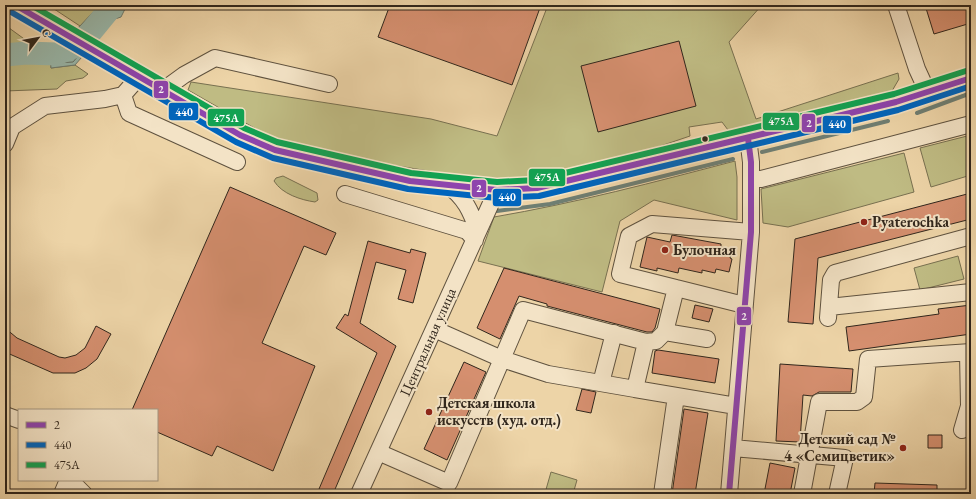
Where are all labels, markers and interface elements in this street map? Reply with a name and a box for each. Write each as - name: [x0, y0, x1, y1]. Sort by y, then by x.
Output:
- north arrow: [18, 18, 58, 58]
- text: С: [38, 26, 55, 40]
- line badge: 2: [153, 80, 169, 99]
- text: 2: [158, 82, 164, 96]
- line badge: 440: [168, 102, 199, 121]
- text: 440: [175, 105, 193, 119]
- line badge: 475А: [207, 108, 245, 127]
- text: 475А: [213, 111, 239, 125]
- line badge: 475А: [762, 112, 800, 131]
- line badge: 2: [801, 113, 816, 133]
- text: 475А: [768, 114, 794, 128]
- line badge: 440: [822, 115, 852, 134]
- text: 2: [806, 116, 812, 130]
- text: 440: [828, 117, 846, 131]
- unlabelled marker: [700, 134, 710, 144]
- line badge: 475А: [528, 168, 566, 187]
- text: 475А: [534, 170, 560, 184]
- line badge: 2: [471, 179, 487, 198]
- text: 2: [476, 181, 482, 195]
- line badge: 440: [492, 188, 522, 207]
- text: 440: [498, 190, 516, 204]
- place label: Pyaterochka: [872, 212, 950, 231]
- marker: Pyaterochka: [859, 217, 869, 227]
- place label: Булочная: [673, 240, 736, 259]
- marker: Булочная: [660, 245, 670, 255]
- street label: Центральная улица: [395, 285, 460, 399]
- line badge: 2: [736, 306, 752, 326]
- text: 2: [741, 309, 747, 323]
- place label: Детская школа искусств (худ. отд.): [437, 393, 561, 429]
- marker: Детская школа искусств (худ. отд.): [424, 407, 434, 417]
- legend: [18, 409, 158, 481]
- text: 2: [54, 417, 60, 433]
- place label: Детский сад № 4 «Семицветик»: [784, 429, 895, 465]
- text: 440: [54, 437, 72, 453]
- marker: Детский сад № 4 «Семицветик»: [898, 443, 908, 453]
- text: 475А: [54, 457, 80, 473]

